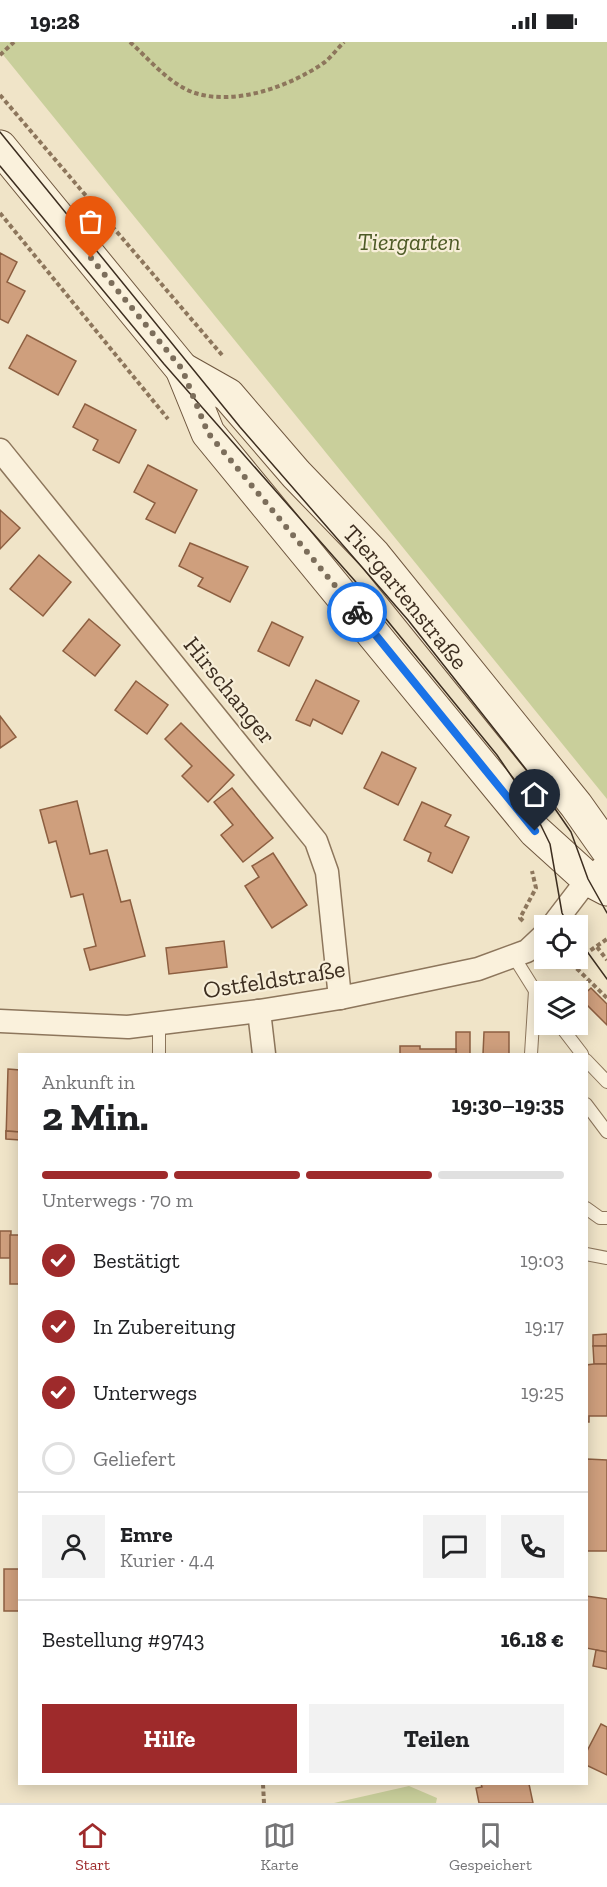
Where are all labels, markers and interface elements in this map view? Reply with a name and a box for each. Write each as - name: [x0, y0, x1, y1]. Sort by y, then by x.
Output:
- text: 19:28: [30, 8, 80, 35]
- pin: [65, 196, 116, 258]
- icon: bag: [74, 205, 107, 238]
- park label: Tiergarten: [357, 227, 461, 256]
- street label: Tiergartenstraße: [338, 518, 475, 675]
- courier: [327, 582, 387, 642]
- icon: bike: [341, 596, 374, 629]
- street label: Hirschanger: [178, 630, 282, 750]
- pin: [509, 769, 560, 831]
- icon: home: [518, 778, 551, 811]
- map controls: [534, 915, 588, 1035]
- button: locate: [534, 915, 588, 969]
- street label: Ostfeldstraße: [201, 953, 347, 1005]
- button: layers: [534, 981, 588, 1035]
- text: Ankunft in: [42, 1070, 135, 1094]
- text: 19:30–19:35: [451, 1091, 564, 1118]
- text: 2 Min.: [42, 1093, 149, 1140]
- text: Unterwegs · 70 m: [42, 1188, 193, 1212]
- icon: check: [42, 1244, 75, 1277]
- text: Bestätigt: [93, 1247, 180, 1274]
- text: 19:03: [520, 1248, 564, 1272]
- icon: check: [42, 1310, 75, 1343]
- text: In Zubereitung: [93, 1313, 236, 1340]
- text: 19:17: [524, 1314, 564, 1338]
- icon: check: [42, 1376, 75, 1409]
- text: Unterwegs: [93, 1379, 197, 1406]
- text: 19:25: [521, 1380, 564, 1404]
- text: Geliefert: [93, 1445, 176, 1472]
- button: person: [42, 1515, 105, 1578]
- button: chat: [423, 1515, 486, 1578]
- button: phone: [501, 1515, 564, 1578]
- text: Emre: [120, 1521, 173, 1548]
- text: Kurier · 4.4: [120, 1548, 215, 1572]
- text: Bestellung #9743: [42, 1626, 205, 1653]
- text: 16.18 €: [500, 1626, 564, 1653]
- button: Hilfe: [42, 1704, 297, 1773]
- button: Teilen: [309, 1704, 564, 1773]
- tab: Start: [75, 1819, 110, 1874]
- tab: Karte: [260, 1819, 299, 1874]
- tab: Gespeichert: [449, 1819, 532, 1874]

